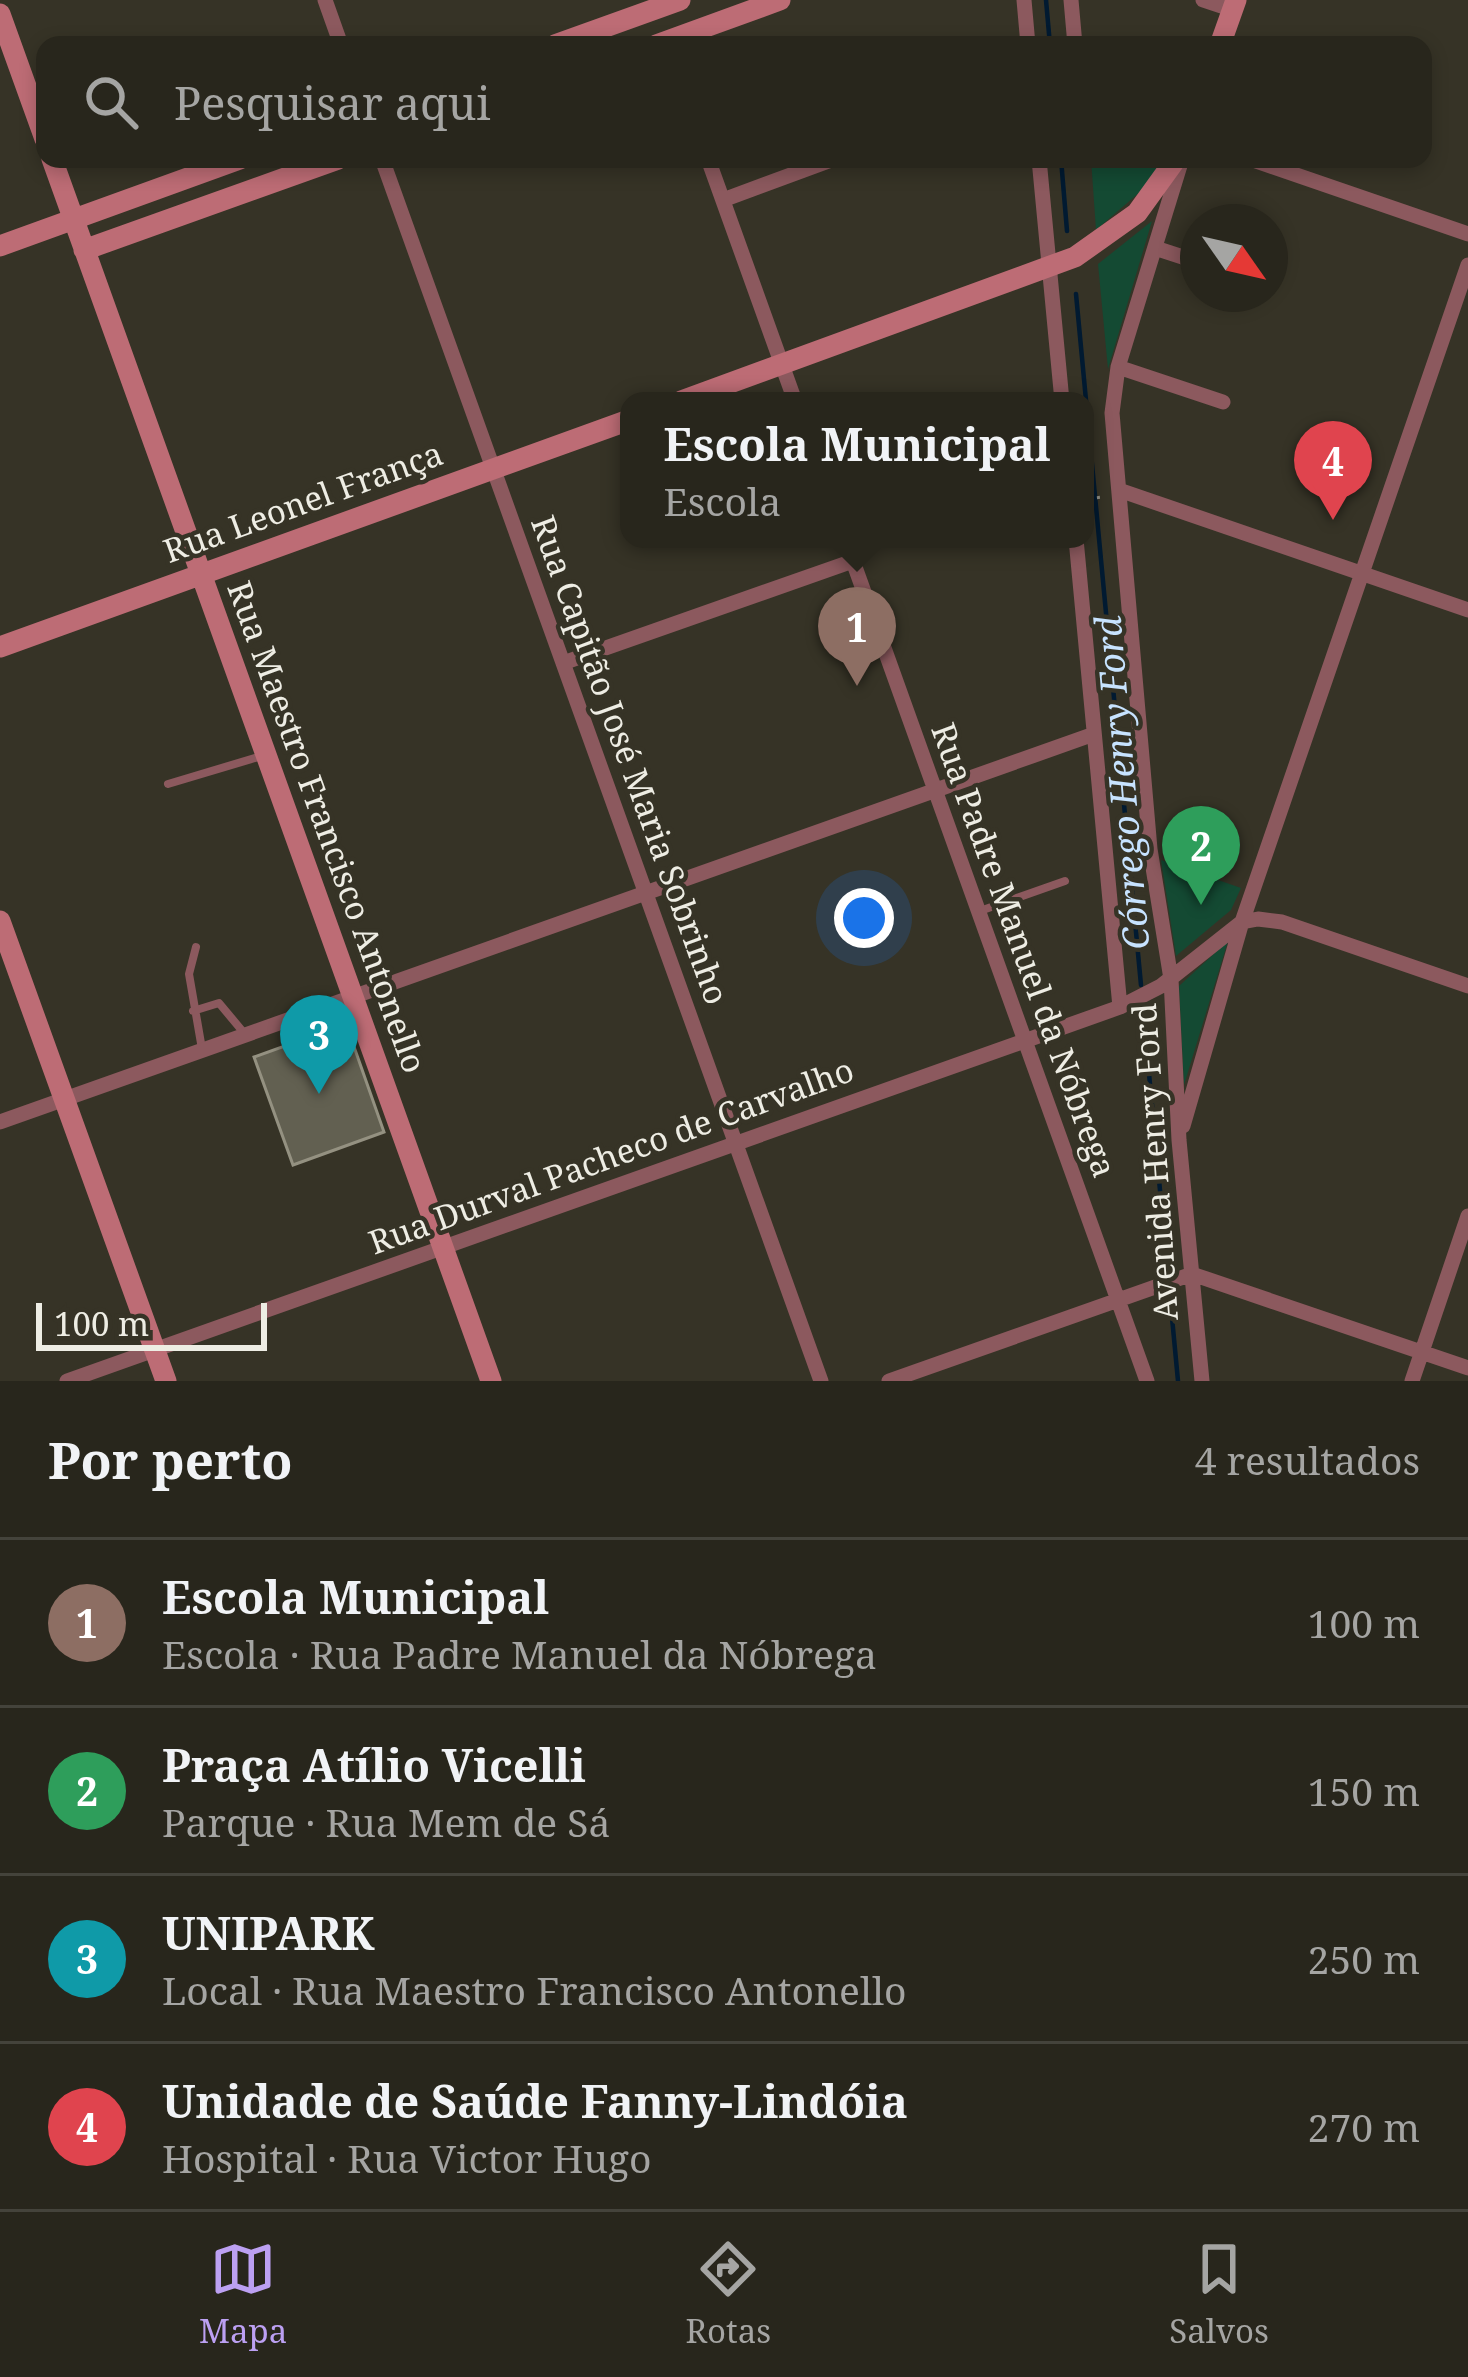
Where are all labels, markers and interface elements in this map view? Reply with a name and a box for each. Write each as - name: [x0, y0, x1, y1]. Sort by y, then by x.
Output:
- search box: [36, 36, 1432, 168]
- icon: search: [78, 69, 144, 135]
- text: Pesquisar aqui: [174, 72, 491, 133]
- north arrow: [1180, 204, 1288, 312]
- popup: [620, 392, 1094, 548]
- text: Escola Municipal: [663, 413, 1051, 474]
- pin: 4: [1294, 421, 1372, 520]
- street label: Rua Leonel França: [157, 430, 449, 573]
- text: Escola: [663, 474, 781, 527]
- street label: Rua Capitão José Maria Sobrinho: [521, 509, 740, 1010]
- street label: Rua Maestro Francisco Antonello: [217, 575, 438, 1079]
- pin: 1: [818, 587, 896, 686]
- water label: Córrego Henry Ford: [1083, 614, 1160, 952]
- street label: Rua Padre Manuel da Nóbrega: [921, 717, 1128, 1183]
- pin: 2: [1162, 806, 1240, 905]
- your location: [834, 888, 894, 948]
- pin: 3: [280, 995, 358, 1094]
- street label: Avenida Henry Ford: [1121, 1002, 1188, 1322]
- street label: Rua Durval Pacheco de Carvalho: [362, 1047, 859, 1264]
- scale bar: [36, 1297, 267, 1350]
- text: 100 m: [54, 1301, 149, 1346]
- text: Por perto: [48, 1424, 293, 1494]
- text: 4 resultados: [1195, 1433, 1420, 1486]
- text: Escola Municipal: [162, 1566, 549, 1627]
- text: 1: [76, 1596, 98, 1649]
- text: 100 m: [1308, 1596, 1420, 1649]
- text: Escola · Rua Padre Manuel da Nóbrega: [162, 1627, 877, 1680]
- text: Praça Atílio Vicelli: [162, 1734, 586, 1795]
- text: 2: [76, 1764, 98, 1817]
- text: 150 m: [1308, 1764, 1420, 1817]
- text: Parque · Rua Mem de Sá: [162, 1795, 611, 1848]
- text: UNIPARK: [162, 1902, 375, 1963]
- text: 3: [76, 1932, 98, 1985]
- text: 250 m: [1308, 1932, 1420, 1985]
- text: Local · Rua Maestro Francisco Antonello: [162, 1963, 907, 2016]
- text: Unidade de Saúde Fanny-Lindóia: [162, 2070, 908, 2131]
- text: 4: [76, 2100, 98, 2153]
- text: 270 m: [1308, 2100, 1420, 2153]
- text: Hospital · Rua Victor Hugo: [162, 2131, 652, 2184]
- tab: Mapa: [199, 2236, 287, 2353]
- tab: Rotas: [685, 2236, 771, 2353]
- tab: Salvos: [1169, 2236, 1269, 2353]

